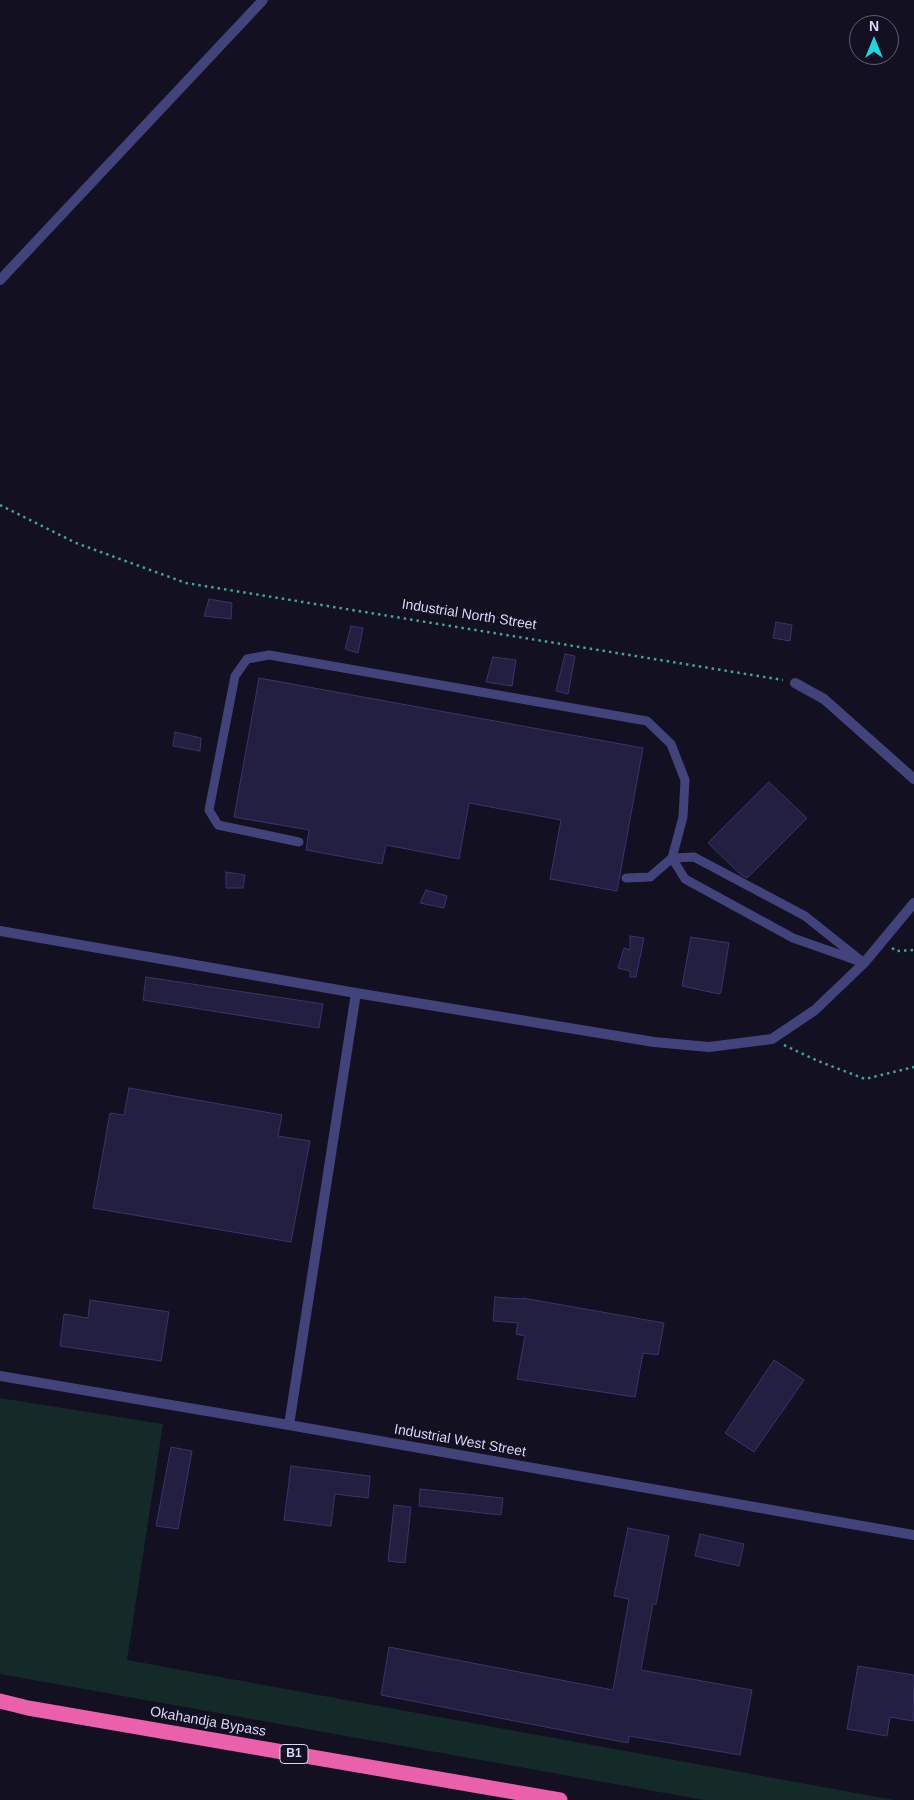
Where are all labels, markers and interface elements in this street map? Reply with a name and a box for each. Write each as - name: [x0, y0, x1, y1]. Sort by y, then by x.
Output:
- north arrow: [849, 15, 899, 65]
- text: N: [869, 18, 879, 34]
- street label: Industrial North Street: [400, 596, 538, 634]
- street label: Industrial West Street: [393, 1421, 527, 1461]
- street label: Okahandja Bypass: [149, 1704, 267, 1740]
- road number: B1: [280, 1745, 308, 1764]

